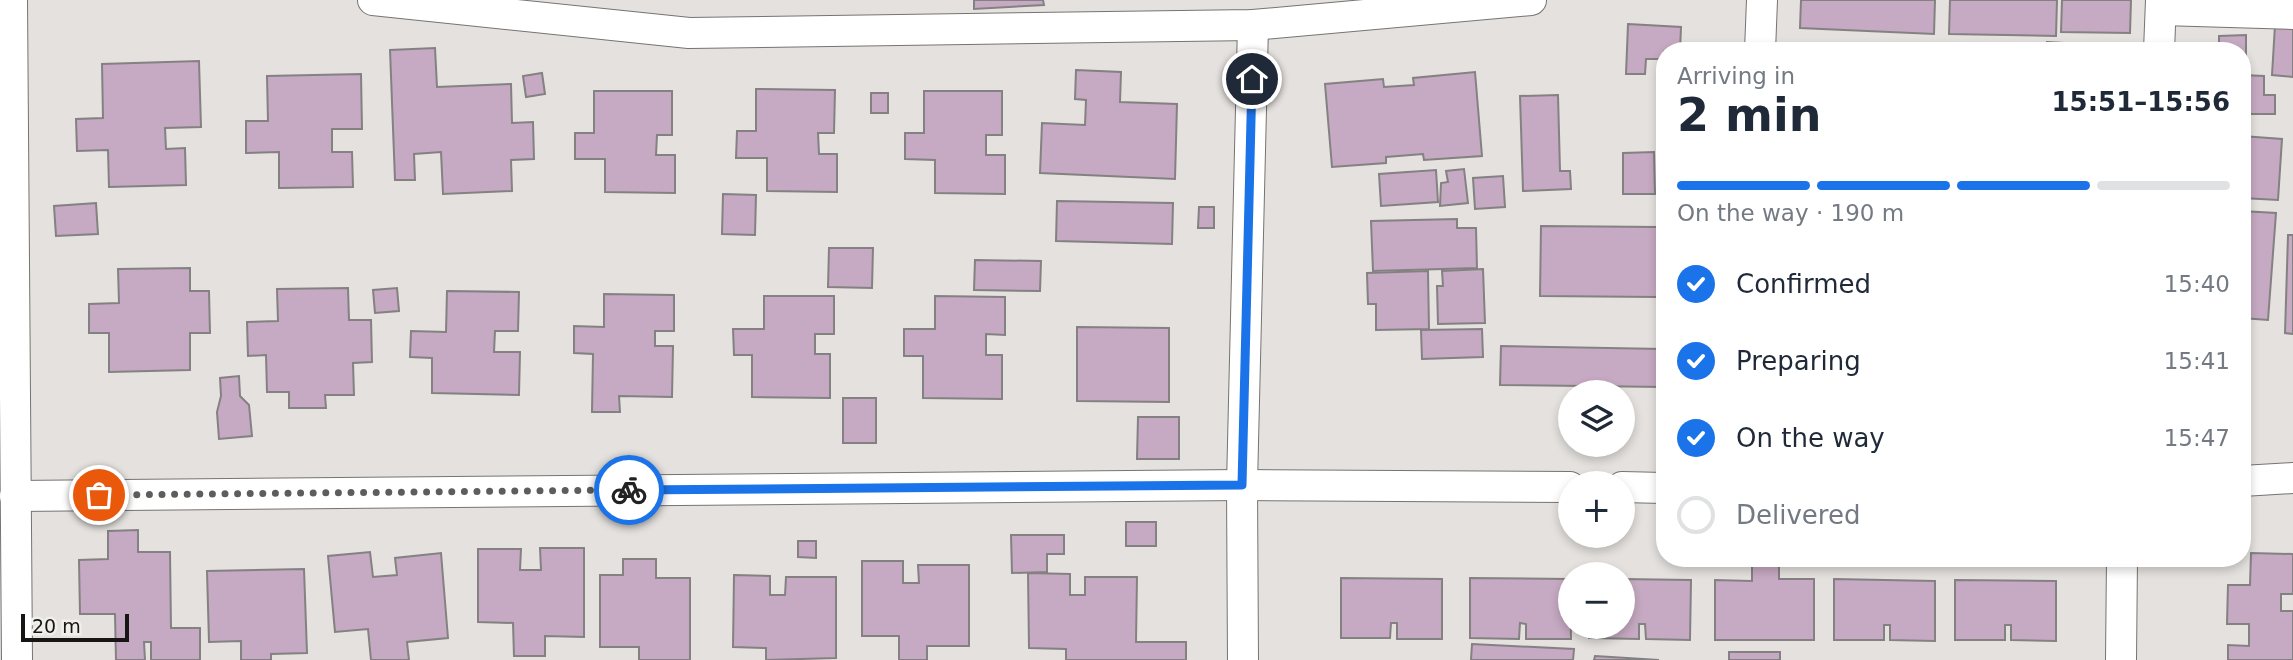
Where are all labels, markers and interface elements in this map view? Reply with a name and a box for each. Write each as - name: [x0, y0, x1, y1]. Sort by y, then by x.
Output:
- pin: [1222, 49, 1282, 109]
- icon: home: [1233, 60, 1271, 98]
- text: Arriving in: [1677, 63, 1795, 89]
- text: 15:51–15:56: [2051, 87, 2230, 117]
- text: 2 min: [1677, 88, 1821, 142]
- text: On the way · 190 m: [1677, 200, 1904, 226]
- icon: check: [1677, 265, 1715, 303]
- text: Confirmed: [1736, 269, 1871, 299]
- text: 15:40: [2164, 271, 2230, 297]
- icon: check: [1677, 342, 1715, 380]
- text: Preparing: [1736, 346, 1861, 376]
- text: 15:41: [2164, 348, 2230, 374]
- map controls: [1558, 380, 1635, 639]
- button: layers: [1558, 380, 1635, 457]
- icon: check: [1677, 419, 1715, 457]
- text: On the way: [1736, 423, 1885, 453]
- text: 15:47: [2164, 425, 2230, 451]
- courier: [594, 455, 664, 525]
- pin: [69, 465, 129, 525]
- icon: bike: [610, 471, 648, 509]
- button: +: [1558, 471, 1635, 548]
- icon: bag: [80, 476, 118, 514]
- text: Delivered: [1736, 500, 1860, 530]
- button: −: [1558, 562, 1635, 639]
- scale bar: [21, 611, 130, 643]
- text: 20 m: [32, 615, 81, 637]

